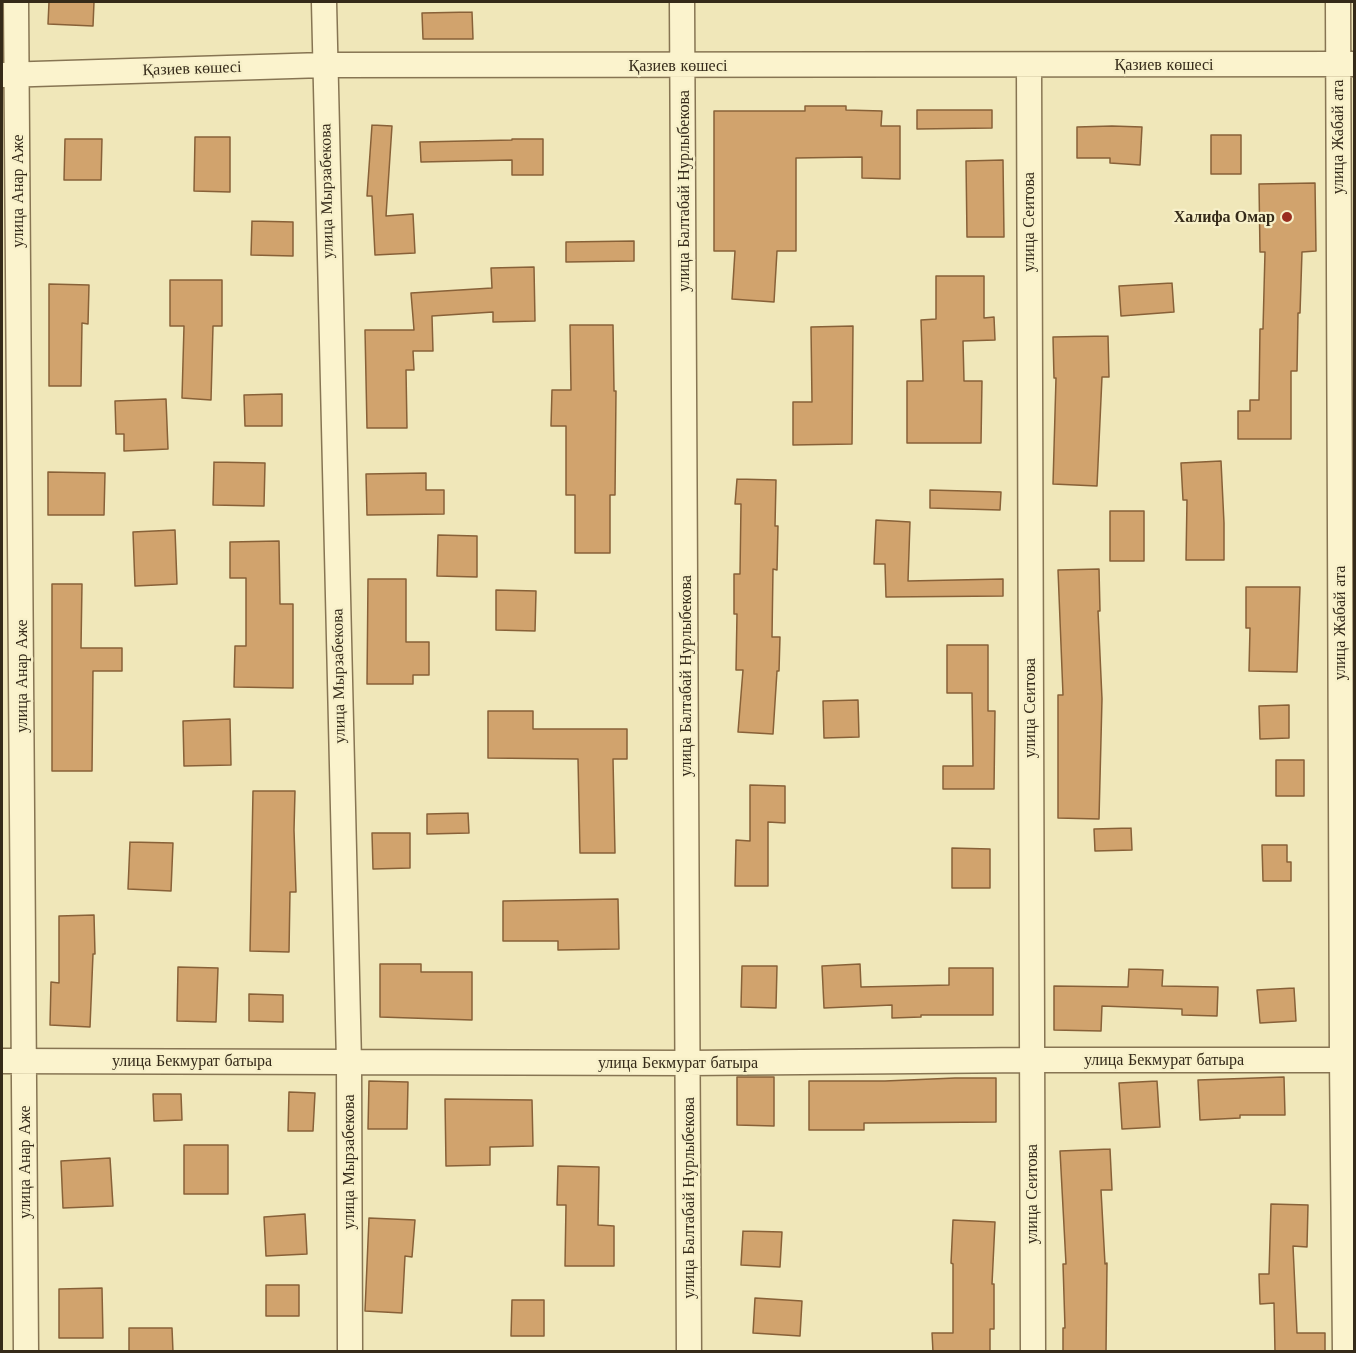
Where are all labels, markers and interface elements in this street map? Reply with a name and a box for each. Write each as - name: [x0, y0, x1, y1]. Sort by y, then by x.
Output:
- street label: Қазиев көшесі: [1114, 55, 1214, 75]
- street label: Қазиев көшесі: [628, 56, 728, 76]
- street label: Қазиев көшесі: [142, 58, 242, 80]
- street label: улица Жабай ата: [1328, 80, 1348, 194]
- street label: улица Балтабай Нурлыбекова: [674, 90, 694, 292]
- street label: улица Мырзабекова: [316, 123, 338, 259]
- street label: улица Анар Аже: [8, 134, 28, 248]
- street label: улица Сеитова: [1019, 172, 1039, 272]
- place label: Халифа Омар: [1174, 207, 1275, 227]
- marker: Халифа Омар: [1280, 210, 1294, 224]
- street label: улица Жабай ата: [1330, 566, 1350, 680]
- street label: улица Балтабай Нурлыбекова: [676, 575, 696, 777]
- street label: улица Мырзабекова: [328, 608, 350, 744]
- street label: улица Анар Аже: [12, 619, 32, 733]
- street label: улица Сеитова: [1020, 658, 1040, 758]
- street label: улица Бекмурат батыра: [1084, 1050, 1244, 1070]
- street label: улица Бекмурат батыра: [112, 1051, 272, 1071]
- street label: улица Бекмурат батыра: [598, 1053, 758, 1073]
- street label: улица Мырзабекова: [339, 1094, 359, 1230]
- street label: улица Балтабай Нурлыбекова: [679, 1097, 699, 1299]
- street label: улица Анар Аже: [15, 1105, 35, 1219]
- street label: улица Сеитова: [1022, 1144, 1042, 1244]

